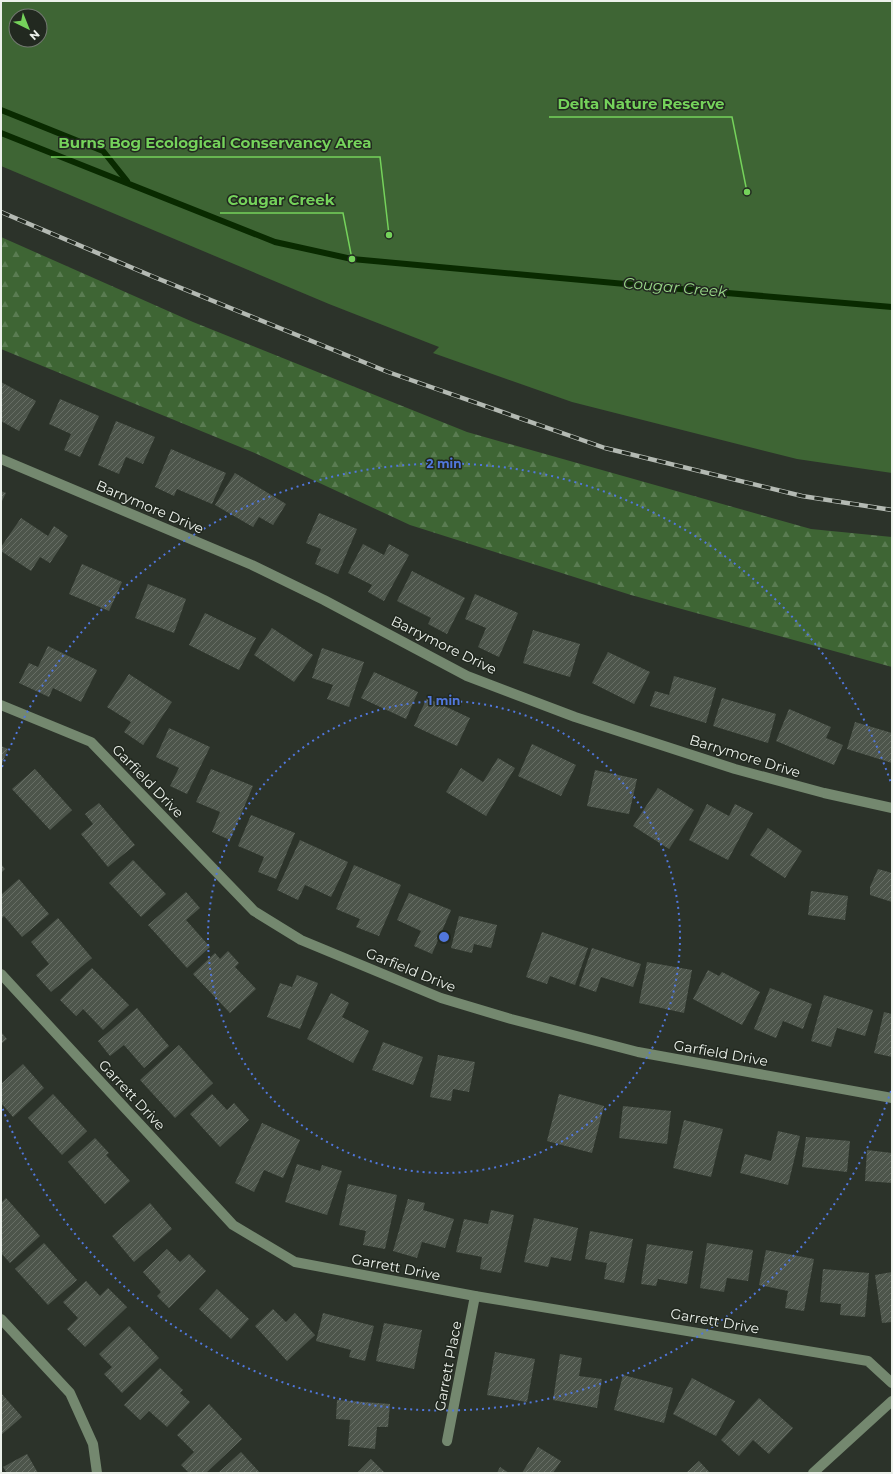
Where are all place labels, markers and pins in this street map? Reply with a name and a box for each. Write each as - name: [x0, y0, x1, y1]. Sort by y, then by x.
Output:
- callout: Delta Nature Reserve: [549, 90, 732, 117]
- callout: Burns Bog Ecological Conservancy Area: [51, 130, 380, 157]
- callout: Cougar Creek: [220, 186, 343, 213]
- centre of rings: [437, 930, 451, 944]

